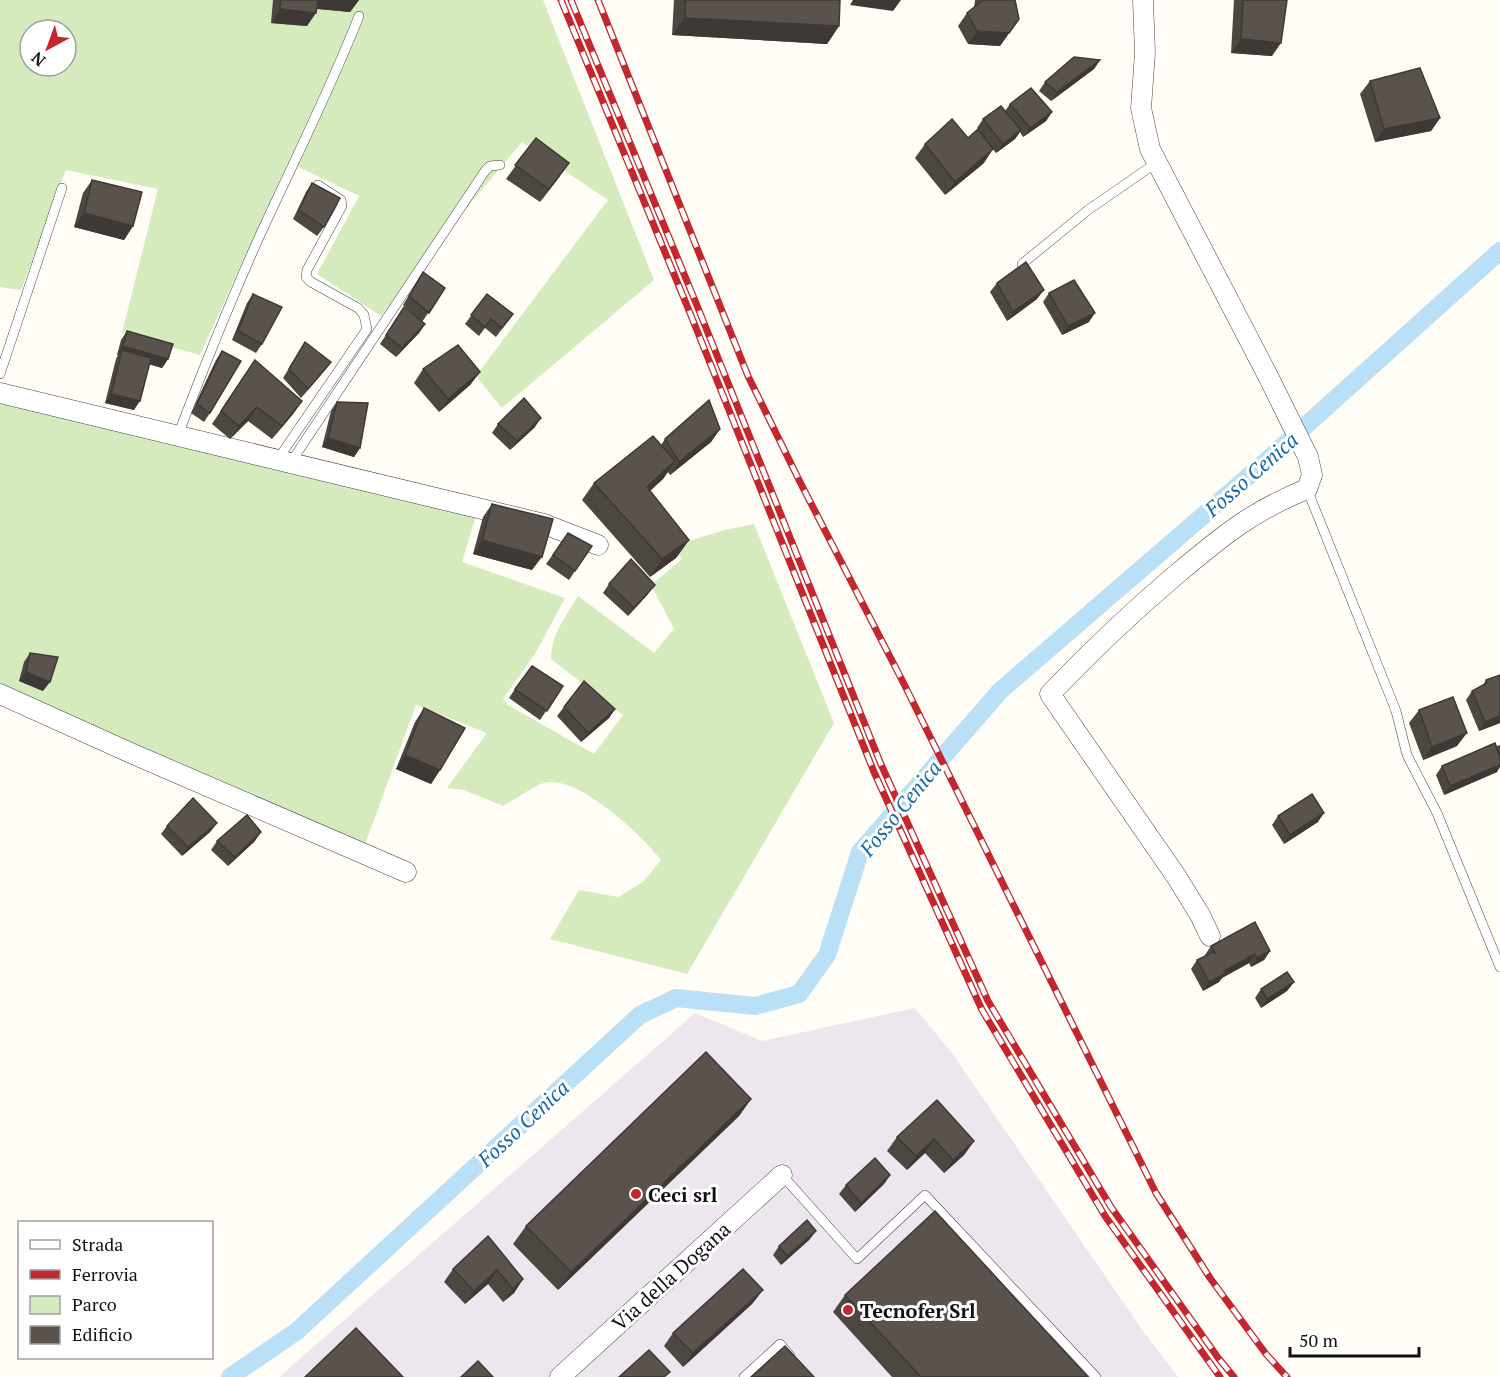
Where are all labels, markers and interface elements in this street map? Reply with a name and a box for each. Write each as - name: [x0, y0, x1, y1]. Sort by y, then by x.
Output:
- north arrow: [18, 18, 78, 78]
- text: N: [26, 47, 50, 72]
- water label: Fosso Cenica: [1198, 426, 1304, 523]
- water label: Fosso Cenica: [852, 754, 947, 862]
- water label: Fosso Cenica: [471, 1073, 575, 1173]
- place label: Ceci srl: [648, 1181, 718, 1208]
- marker: Ceci srl: [629, 1187, 643, 1201]
- street label: Via della Dogana: [606, 1216, 736, 1336]
- legend: [18, 1221, 213, 1359]
- text: Strada: [72, 1232, 123, 1256]
- text: Ferrovia: [72, 1262, 138, 1286]
- text: Parco: [72, 1292, 117, 1316]
- place label: Tecnofer Srl: [860, 1297, 976, 1324]
- marker: Tecnofer Srl: [841, 1303, 855, 1317]
- scale bar: [1290, 1320, 1419, 1358]
- text: Edificio: [72, 1322, 132, 1346]
- text: 50 m: [1299, 1328, 1339, 1352]

